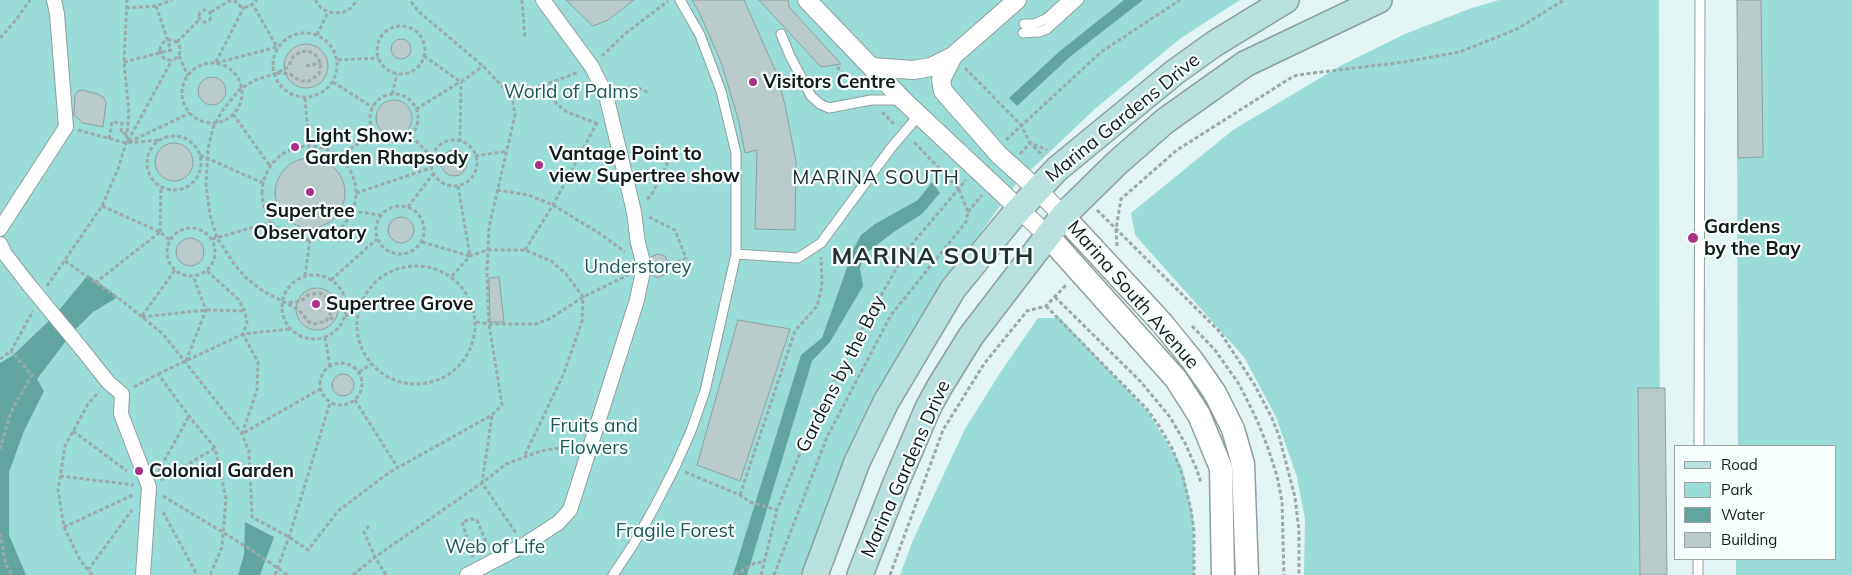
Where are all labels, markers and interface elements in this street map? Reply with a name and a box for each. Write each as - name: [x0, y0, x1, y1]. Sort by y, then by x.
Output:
- street label: Marina Gardens Drive: [1041, 49, 1205, 187]
- place label: Visitors Centre: [763, 71, 896, 93]
- marker: Visitors Centre: [747, 76, 759, 88]
- park label: World of Palms: [504, 81, 638, 103]
- place label: Light Show: Garden Rhapsody: [305, 125, 468, 169]
- marker: Light Show: Garden Rhapsody: [289, 141, 301, 153]
- place label: Vantage Point to view Supertree show: [549, 143, 740, 187]
- marker: Vantage Point to view Supertree show: [533, 159, 545, 171]
- district label: MARINA SOUTH: [791, 166, 961, 190]
- marker: Supertree Observatory: [304, 186, 316, 198]
- place label: Supertree Observatory: [253, 200, 367, 244]
- street label: Marina South Avenue: [1062, 216, 1204, 374]
- place label: Gardens by the Bay: [1704, 216, 1801, 260]
- marker: Gardens by the Bay: [1686, 231, 1700, 245]
- district label: MARINA SOUTH: [830, 243, 1036, 271]
- park label: Understorey: [584, 256, 692, 278]
- street label: Gardens by the Bay: [792, 292, 890, 456]
- place label: Supertree Grove: [326, 293, 473, 315]
- marker: Supertree Grove: [310, 298, 322, 310]
- street label: Marina Gardens Drive: [857, 377, 955, 561]
- park label: Fruits and Flowers: [550, 415, 638, 459]
- legend: [1674, 445, 1837, 560]
- text: Road: [1721, 455, 1758, 474]
- place label: Colonial Garden: [149, 460, 294, 482]
- marker: Colonial Garden: [133, 465, 145, 477]
- text: Park: [1721, 480, 1753, 499]
- text: Water: [1721, 505, 1765, 524]
- park label: Fragile Forest: [616, 520, 734, 542]
- text: Building: [1721, 530, 1777, 549]
- park label: Web of Life: [445, 536, 545, 558]

